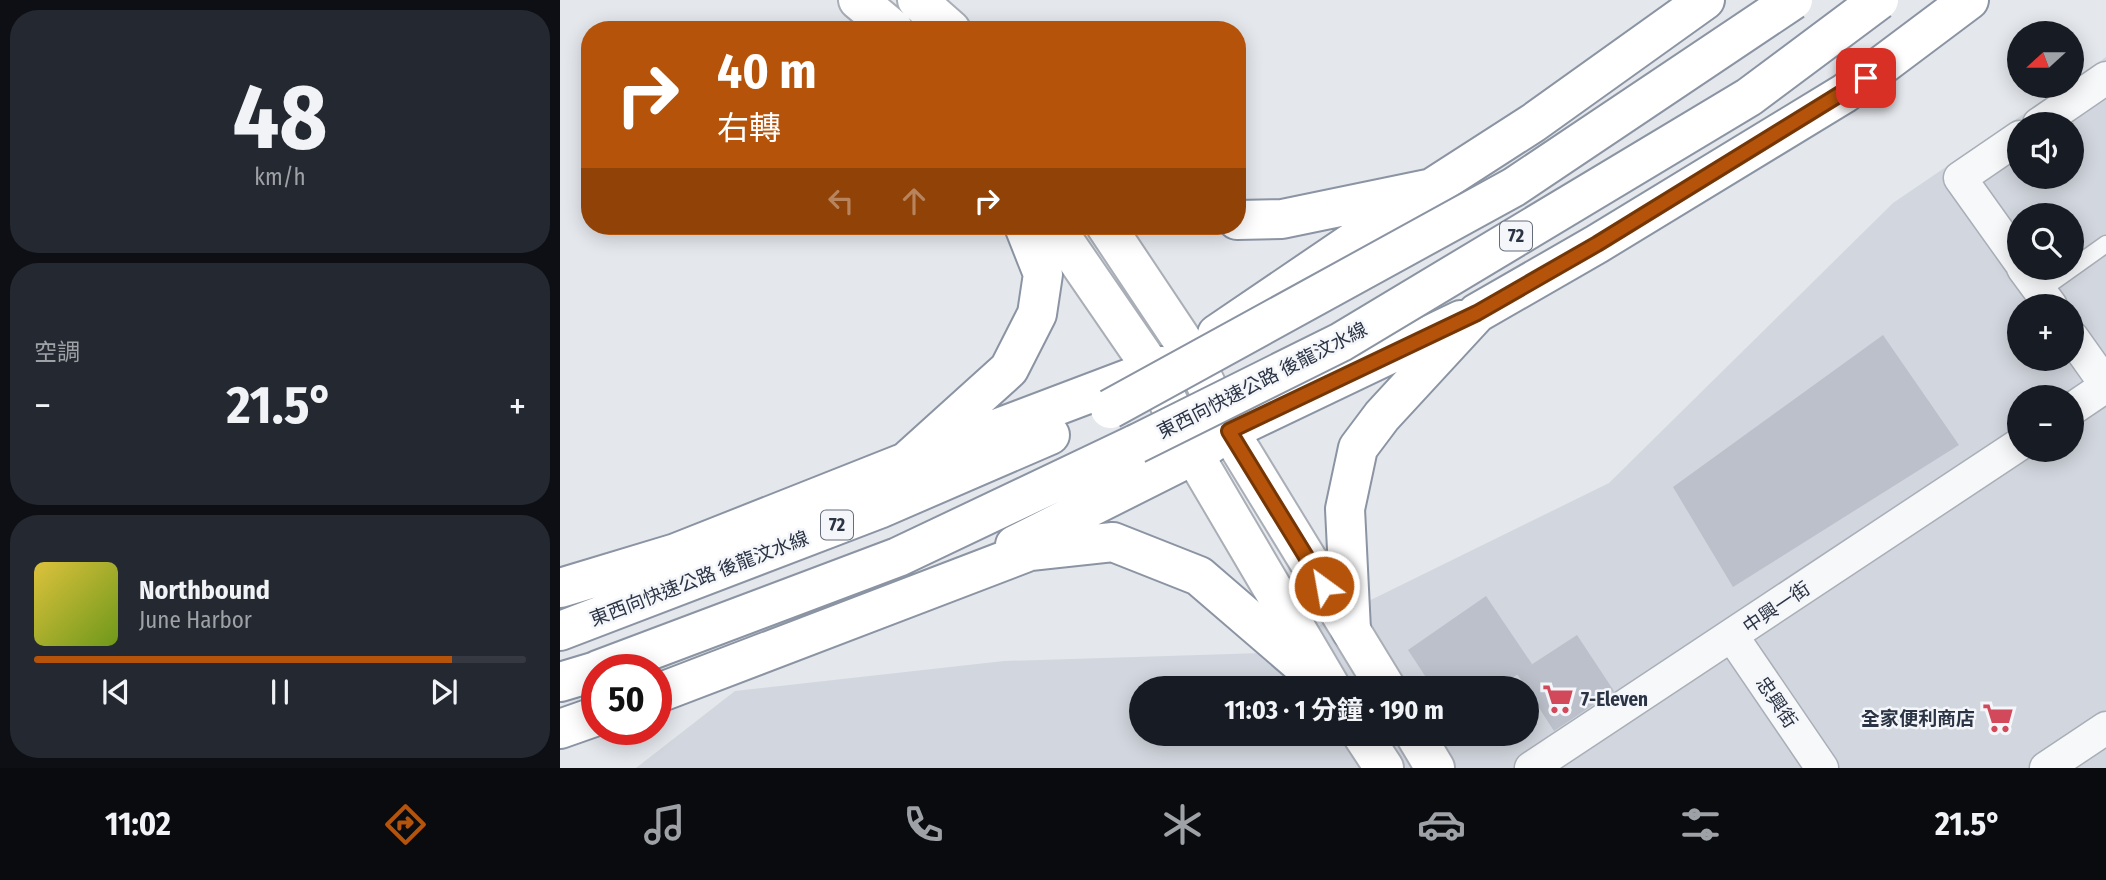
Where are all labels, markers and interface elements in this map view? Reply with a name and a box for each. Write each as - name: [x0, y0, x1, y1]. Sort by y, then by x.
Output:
- north arrow: [2007, 21, 2084, 98]
- map controls: [2007, 21, 2084, 462]
- text: 40 m: [717, 42, 817, 101]
- pin: [1836, 48, 1896, 108]
- icon: right: [602, 49, 693, 140]
- icon: arrive: [1847, 59, 1885, 97]
- text: 48: [233, 63, 327, 172]
- text: 右轉: [717, 109, 781, 147]
- button: sound: [2007, 112, 2084, 189]
- text: km/h: [254, 163, 306, 191]
- icon: left: [822, 182, 860, 220]
- icon: ahead: [895, 182, 933, 220]
- icon: right: [968, 182, 1006, 220]
- button: search: [2007, 203, 2084, 280]
- road number: 72: [1500, 222, 1532, 250]
- button: +: [2007, 294, 2084, 371]
- street label: 東西向快速公路 後龍汶水線: [1153, 317, 1371, 443]
- text: 空調: [34, 338, 80, 366]
- text: 21.5°: [226, 374, 333, 437]
- text: −: [34, 383, 51, 429]
- text: +: [509, 383, 526, 429]
- button: −: [2007, 385, 2084, 462]
- road number: 72: [821, 510, 853, 540]
- street label: 東西向快速公路 後龍汶水線: [587, 526, 812, 631]
- position arrow: [1287, 549, 1361, 623]
- text: Northbound: [139, 575, 270, 606]
- street label: 中興一街: [1738, 577, 1814, 638]
- text: June Harbor: [139, 606, 252, 634]
- speed limit sign: 50: [581, 654, 672, 745]
- street label: 忠興街: [1751, 672, 1802, 732]
- icon: previous: [97, 673, 135, 711]
- icon: pause: [261, 673, 299, 711]
- icon: next: [425, 673, 463, 711]
- supermarket icon: 7-Eleven: [1541, 682, 1575, 716]
- place label: 7-Eleven: [1581, 688, 1648, 711]
- text: 11:03 · 1 分鐘 · 190 m: [1224, 695, 1444, 726]
- supermarket icon: 全家便利商店: [1981, 701, 2015, 735]
- place label: 全家便利商店: [1861, 707, 1975, 730]
- icon: directions: [381, 800, 430, 849]
- icon: music: [640, 800, 689, 849]
- icon: phone: [899, 800, 948, 849]
- icon: climate: [1158, 800, 1207, 849]
- icon: car: [1417, 800, 1466, 849]
- icon: filters: [1676, 800, 1725, 849]
- text: 11:02: [105, 805, 171, 843]
- text: 21.5°: [1935, 805, 2001, 843]

